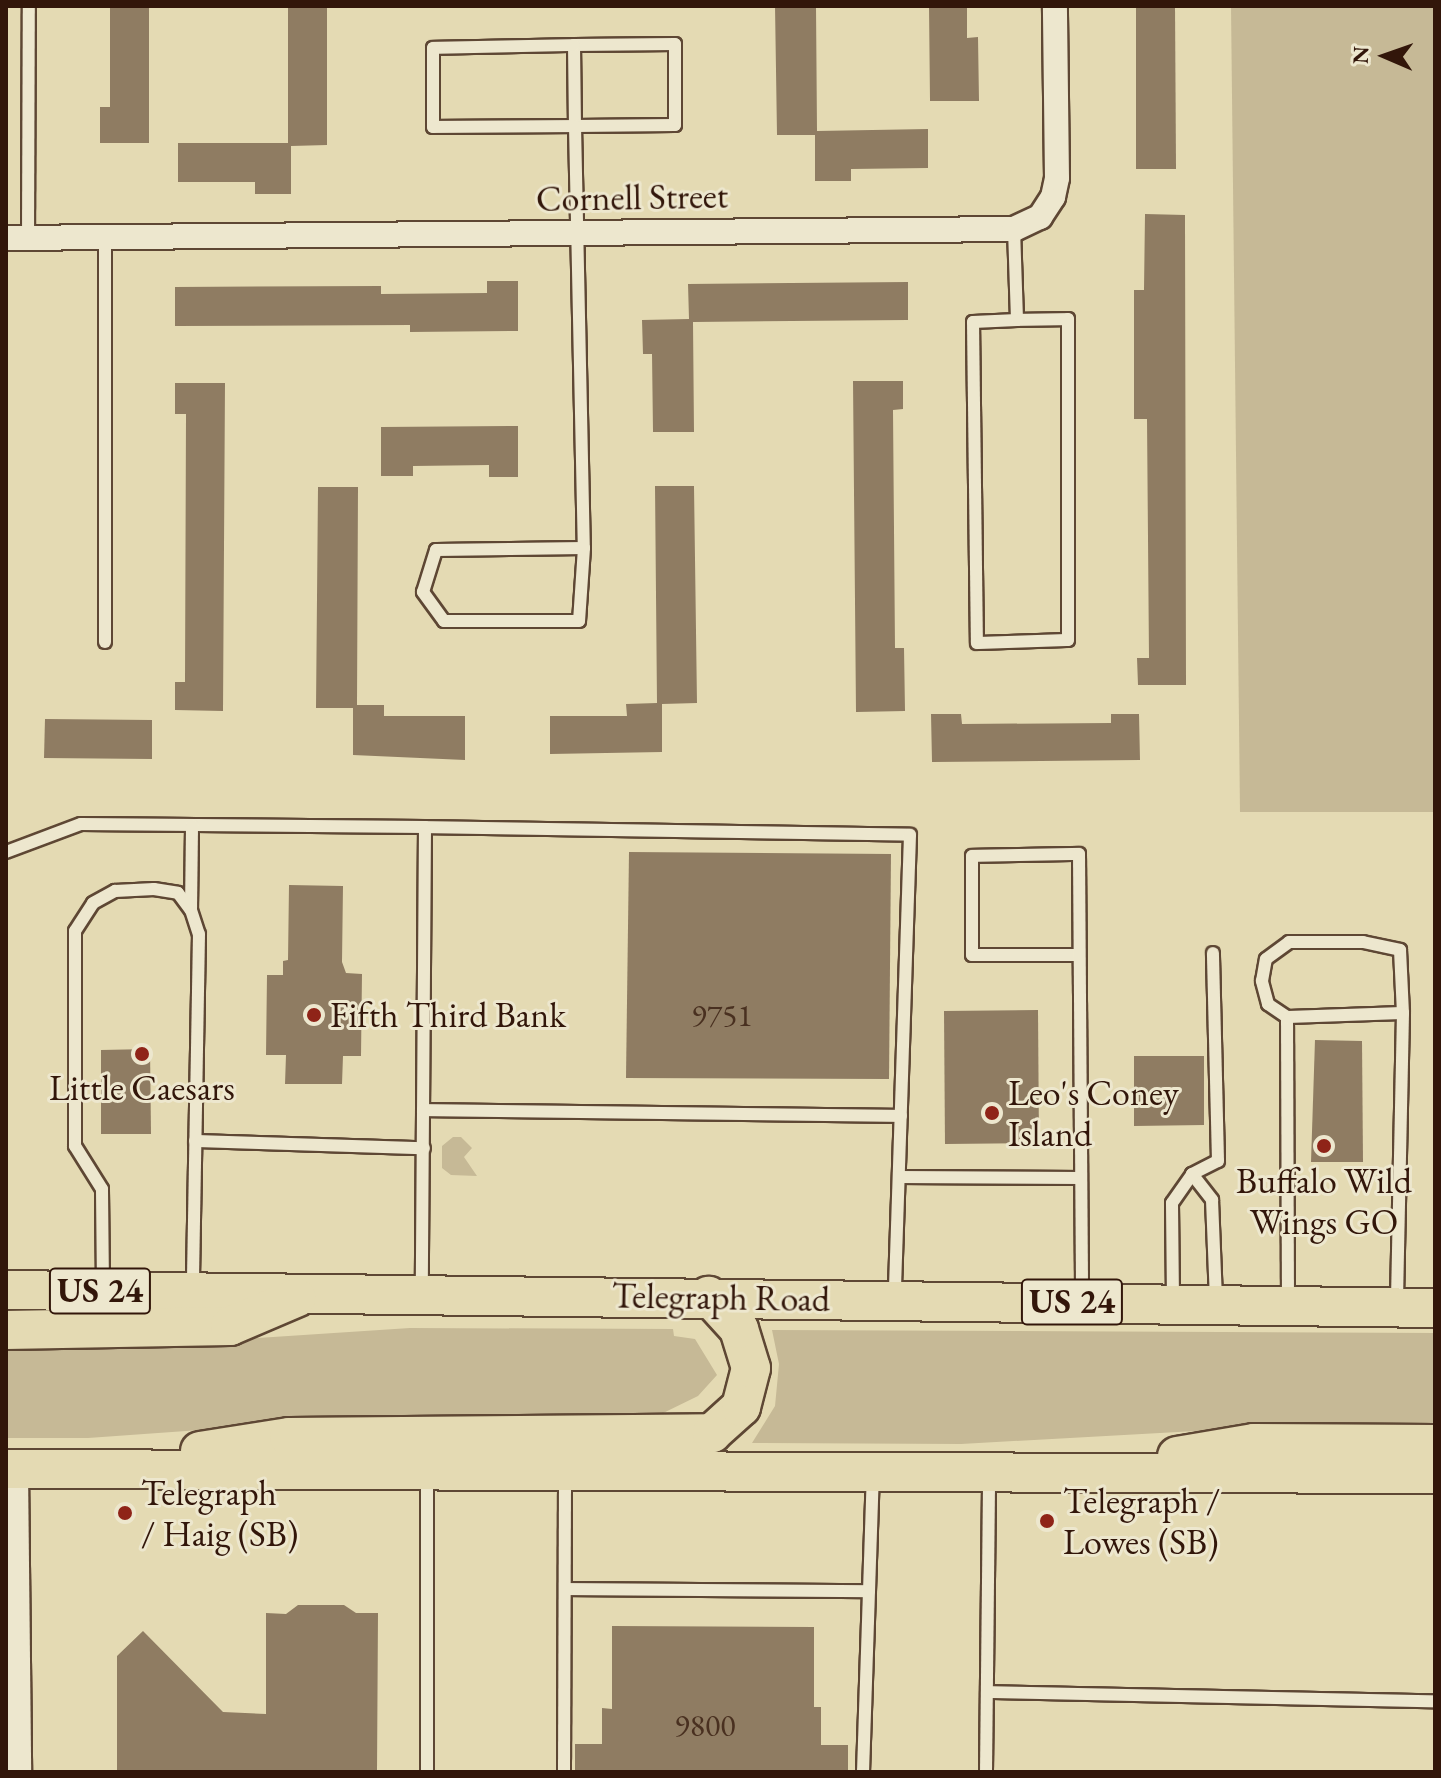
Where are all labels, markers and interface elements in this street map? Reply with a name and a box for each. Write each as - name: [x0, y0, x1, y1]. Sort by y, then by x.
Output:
- north arrow: [1345, 16, 1425, 96]
- text: N: [1346, 46, 1375, 65]
- street label: Cornell Street: [536, 174, 728, 220]
- place label: Fifth Third Bank: [330, 993, 566, 1037]
- house number: 9751: [691, 996, 753, 1034]
- marker: Fifth Third Bank: [305, 1006, 323, 1024]
- marker: Little Caesars: [133, 1045, 151, 1063]
- place label: Little Caesars: [49, 1066, 235, 1110]
- place label: Leo's Coney Island: [1008, 1070, 1179, 1155]
- marker: Leo's Coney Island: [983, 1104, 1001, 1122]
- marker: Buffalo Wild Wings GO: [1315, 1137, 1333, 1155]
- place label: Buffalo Wild Wings GO: [1236, 1158, 1412, 1243]
- road number: US 24: [48, 1261, 152, 1321]
- road number: US 24: [1020, 1272, 1124, 1332]
- street label: Telegraph Road: [611, 1273, 831, 1321]
- place label: Telegraph / Haig (SB): [141, 1470, 298, 1555]
- place label: Telegraph / Lowes (SB): [1063, 1478, 1220, 1563]
- marker: Telegraph / Haig (SB): [116, 1504, 134, 1522]
- marker: Telegraph / Lowes (SB): [1038, 1512, 1056, 1530]
- house number: 9800: [674, 1706, 736, 1744]

